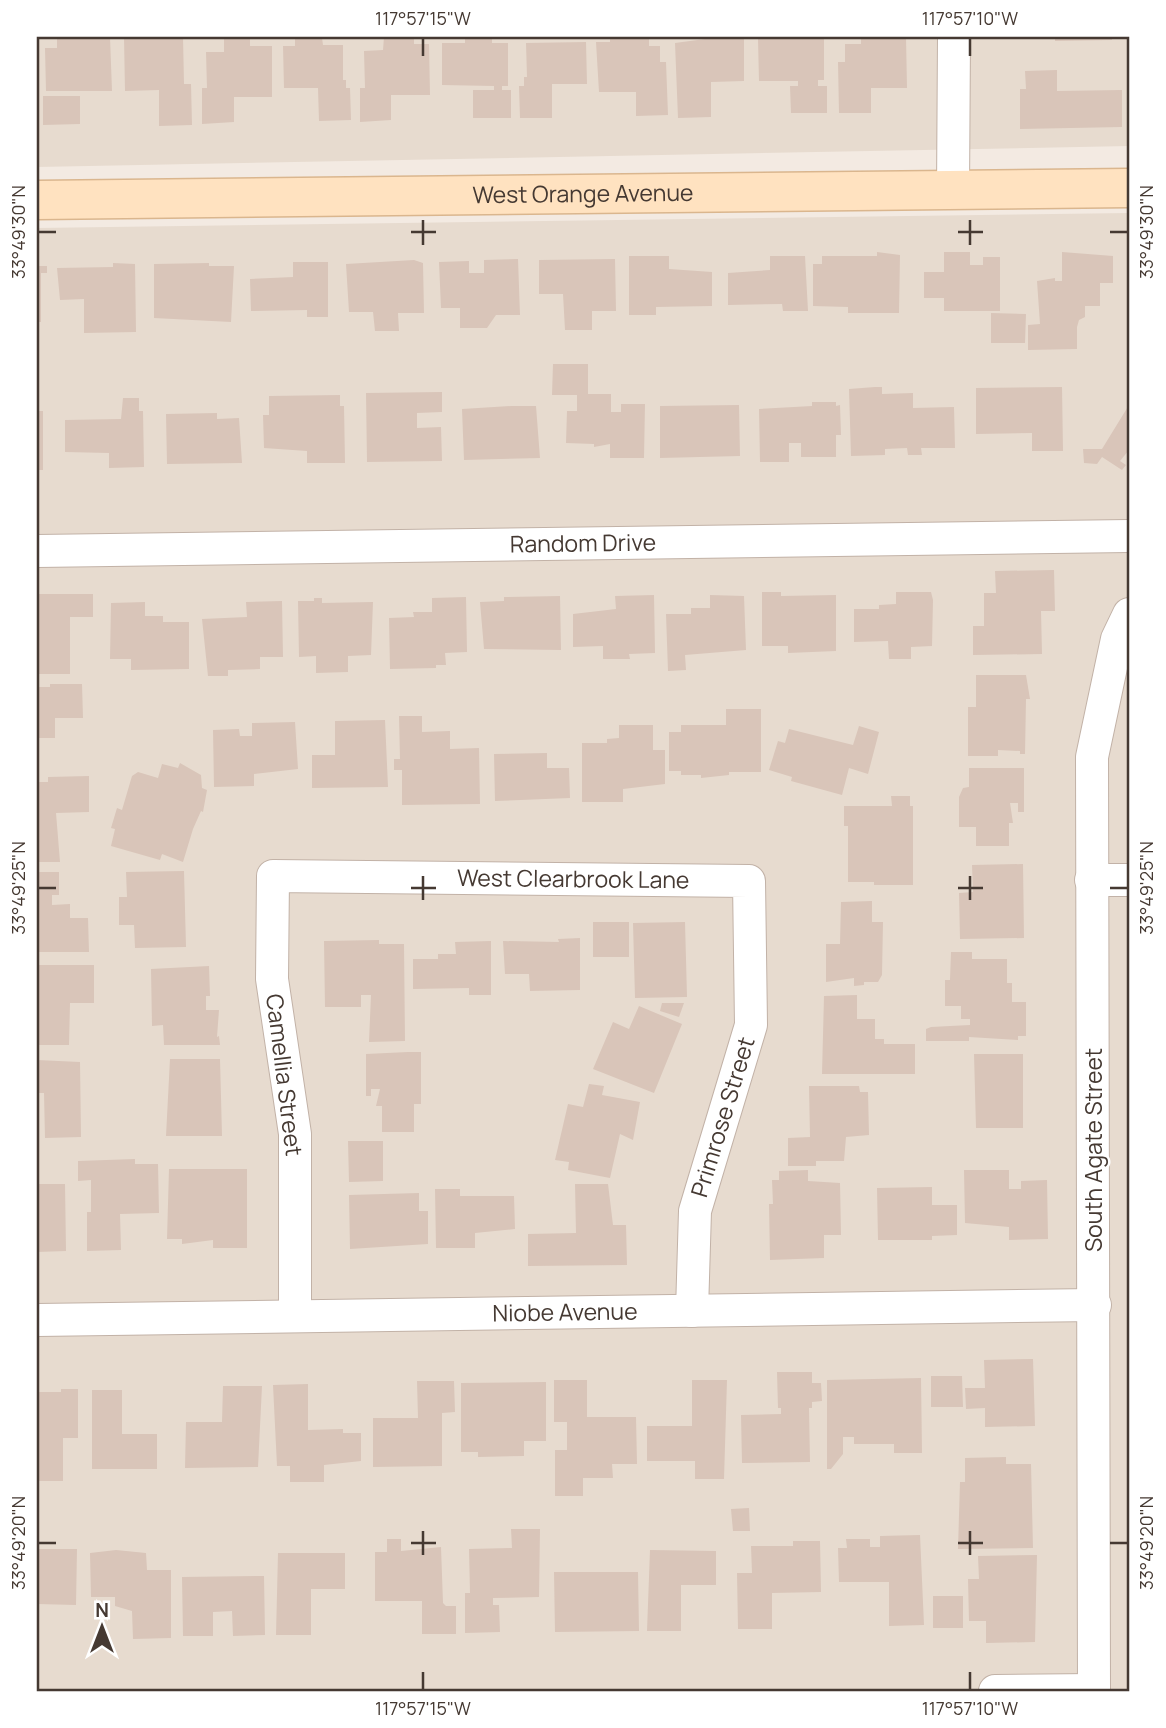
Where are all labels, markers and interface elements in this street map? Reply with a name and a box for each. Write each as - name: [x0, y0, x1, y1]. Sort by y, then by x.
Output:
- text: 117°57'15"W: [375, 6, 471, 30]
- text: 117°57'10"W: [922, 6, 1018, 30]
- street label: West Orange Avenue: [472, 176, 694, 210]
- text: 33°49'30"N: [6, 185, 30, 279]
- text: 33°49'30"N: [1134, 185, 1158, 279]
- street label: Random Drive: [510, 525, 656, 560]
- text: 33°49'25"N: [6, 841, 30, 935]
- text: 33°49'25"N: [1134, 841, 1158, 935]
- street label: West Clearbrook Lane: [457, 861, 690, 895]
- street label: Camellia Street: [259, 992, 311, 1158]
- street label: Primrose Street: [682, 1033, 762, 1201]
- street label: South Agate Street: [1077, 1048, 1109, 1252]
- street label: Niobe Avenue: [492, 1294, 638, 1329]
- text: 33°49'20"N: [6, 1496, 30, 1590]
- text: 33°49'20"N: [1134, 1496, 1158, 1590]
- north arrow: [66, 1592, 136, 1662]
- text: N: [95, 1597, 109, 1623]
- text: 117°57'15"W: [375, 1696, 471, 1720]
- text: 117°57'10"W: [922, 1696, 1018, 1720]

